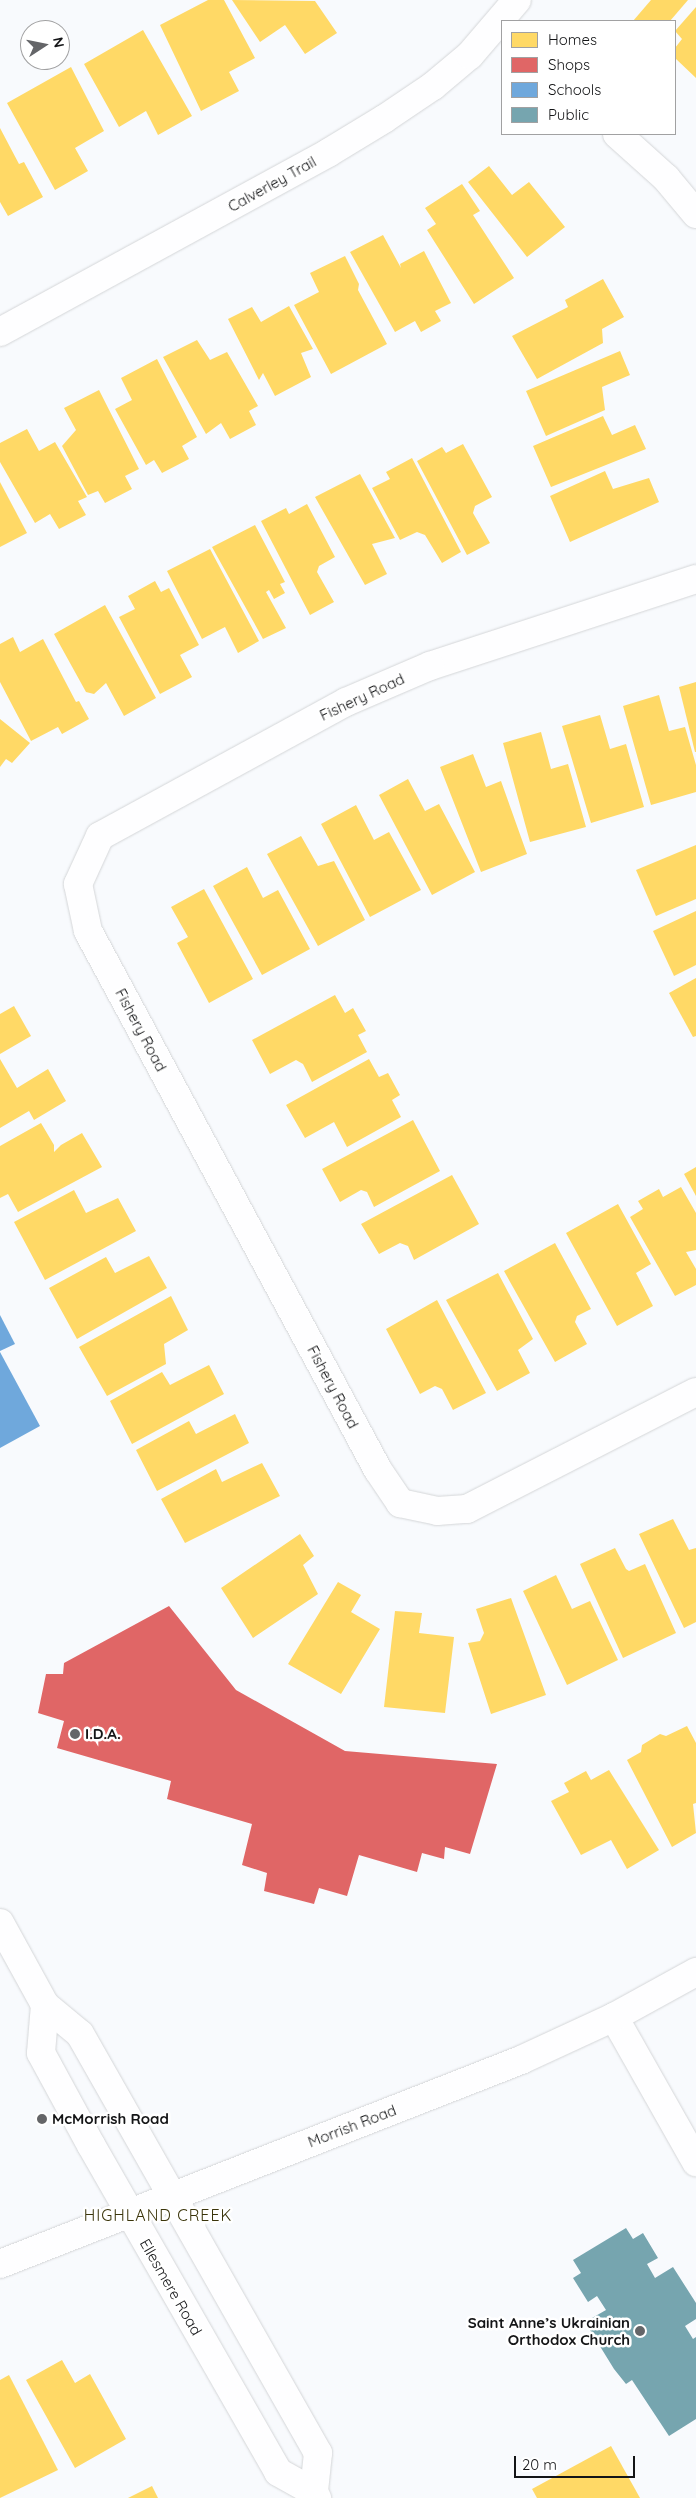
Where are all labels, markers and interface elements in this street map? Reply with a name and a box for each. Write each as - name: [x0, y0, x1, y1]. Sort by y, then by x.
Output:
- north arrow: [20, 20, 70, 70]
- legend: [501, 20, 676, 135]
- text: Homes: [548, 30, 597, 49]
- text: N: [49, 36, 69, 49]
- text: Shops: [548, 55, 590, 74]
- text: Schools: [548, 80, 601, 99]
- text: Public: [548, 105, 589, 124]
- street label: Calverley Trail: [225, 152, 319, 216]
- street label: Fishery Road: [317, 670, 407, 724]
- street label: Fishery Road: [112, 985, 170, 1075]
- street label: Fishery Road: [304, 1342, 362, 1432]
- place label: I.D.A.: [85, 1725, 121, 1743]
- marker: I.D.A.: [69, 1728, 81, 1740]
- street label: Morrish Road: [305, 2101, 399, 2151]
- place label: McMorrish Road: [52, 2110, 169, 2128]
- marker: McMorrish Road: [36, 2113, 48, 2125]
- district label: HIGHLAND CREEK: [82, 2205, 234, 2225]
- street label: Ellesmere Road: [136, 2236, 206, 2338]
- place label: Saint Anne’s Ukrainian Orthodox Church: [468, 2313, 630, 2348]
- marker: Saint Anne’s Ukrainian Orthodox Church: [634, 2325, 646, 2337]
- scale bar: [516, 2446, 637, 2478]
- text: 20 m: [522, 2455, 557, 2474]

